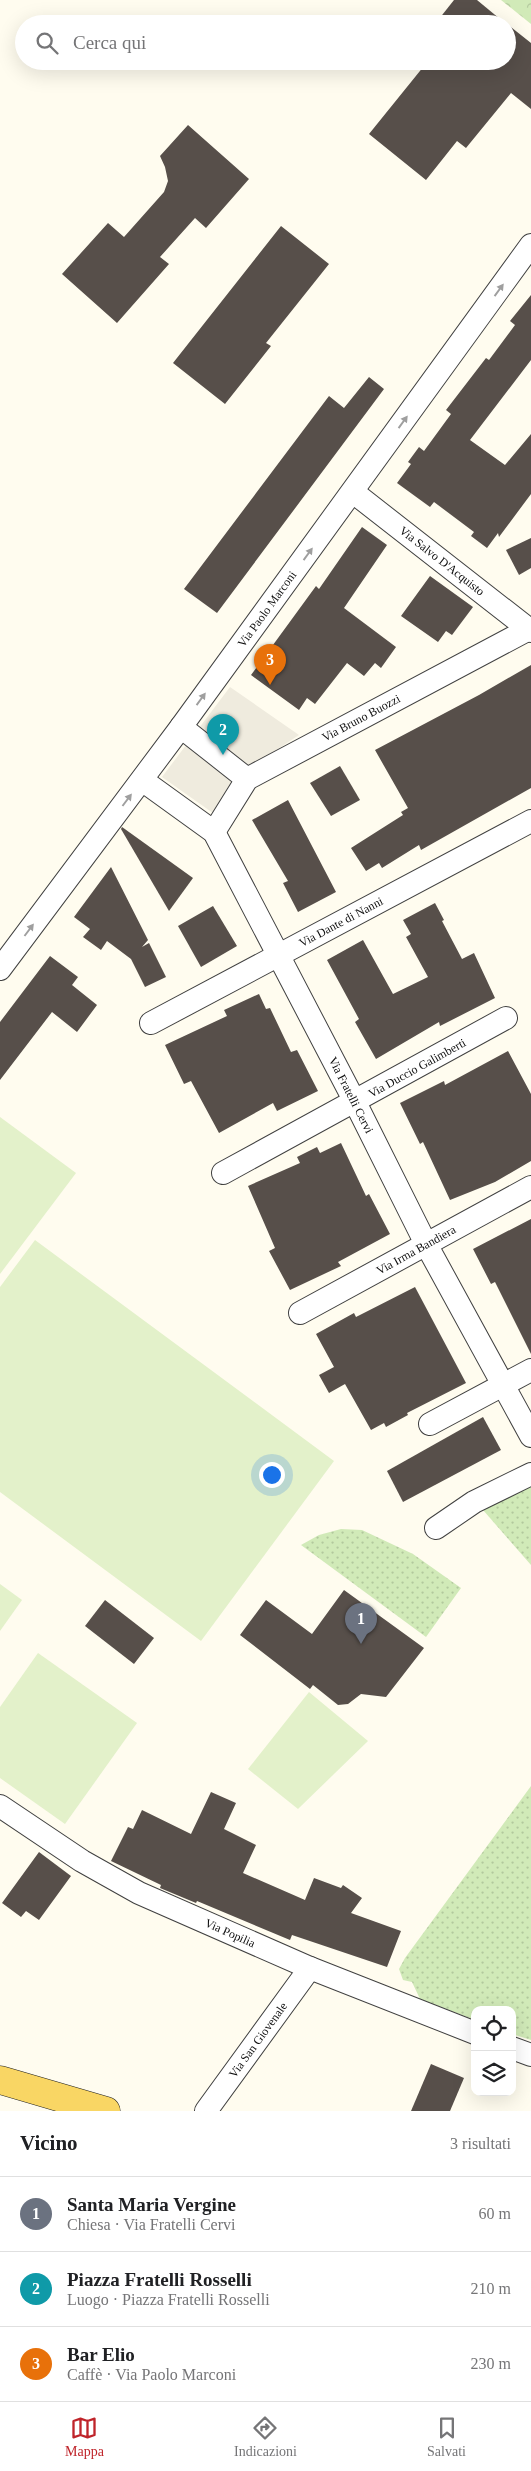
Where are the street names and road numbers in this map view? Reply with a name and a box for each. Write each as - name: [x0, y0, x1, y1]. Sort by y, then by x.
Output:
- street label: Via Salvo D'Acquisto: [397, 523, 487, 599]
- street label: Via Paolo Marconi: [235, 568, 300, 650]
- street label: Via Bruno Buozzi: [319, 691, 403, 745]
- street label: Via Dante di Nanni: [297, 894, 386, 950]
- street label: Via Duccio Galimberti: [366, 1035, 469, 1101]
- street label: Via Fratelli Cervi: [326, 1054, 377, 1136]
- street label: Via Irma Bandiera: [374, 1222, 459, 1278]
- street label: Via Popilia: [203, 1916, 258, 1951]
- street label: Via San Giovenale: [226, 2000, 290, 2080]

